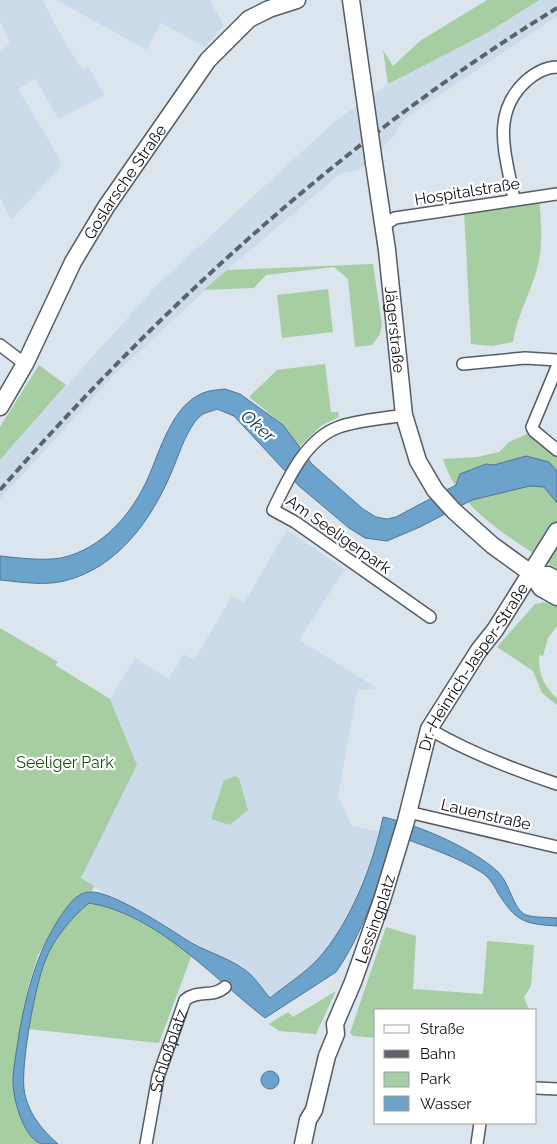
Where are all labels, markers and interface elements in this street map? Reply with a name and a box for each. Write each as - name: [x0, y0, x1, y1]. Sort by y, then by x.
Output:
- street label: Goslarsche Straße: [80, 121, 170, 243]
- street label: Hospitalstraße: [413, 174, 521, 209]
- street label: Jägerstraße: [381, 285, 409, 374]
- water label: Oker: [237, 405, 280, 447]
- street label: Am Seeligerpark: [283, 491, 395, 578]
- street label: Dr.-Heinrich-Jasper-Straße: [415, 580, 532, 753]
- park label: Seeliger Park: [16, 753, 114, 772]
- street label: Lauenstraße: [439, 795, 533, 834]
- street label: Lessingplatz: [351, 872, 399, 966]
- street label: Schloßplatz: [146, 1007, 191, 1094]
- legend: [374, 1009, 537, 1124]
- text: Straße: [420, 1020, 465, 1038]
- text: Bahn: [420, 1045, 456, 1063]
- text: Park: [420, 1070, 451, 1088]
- text: Wasser: [420, 1095, 472, 1113]

